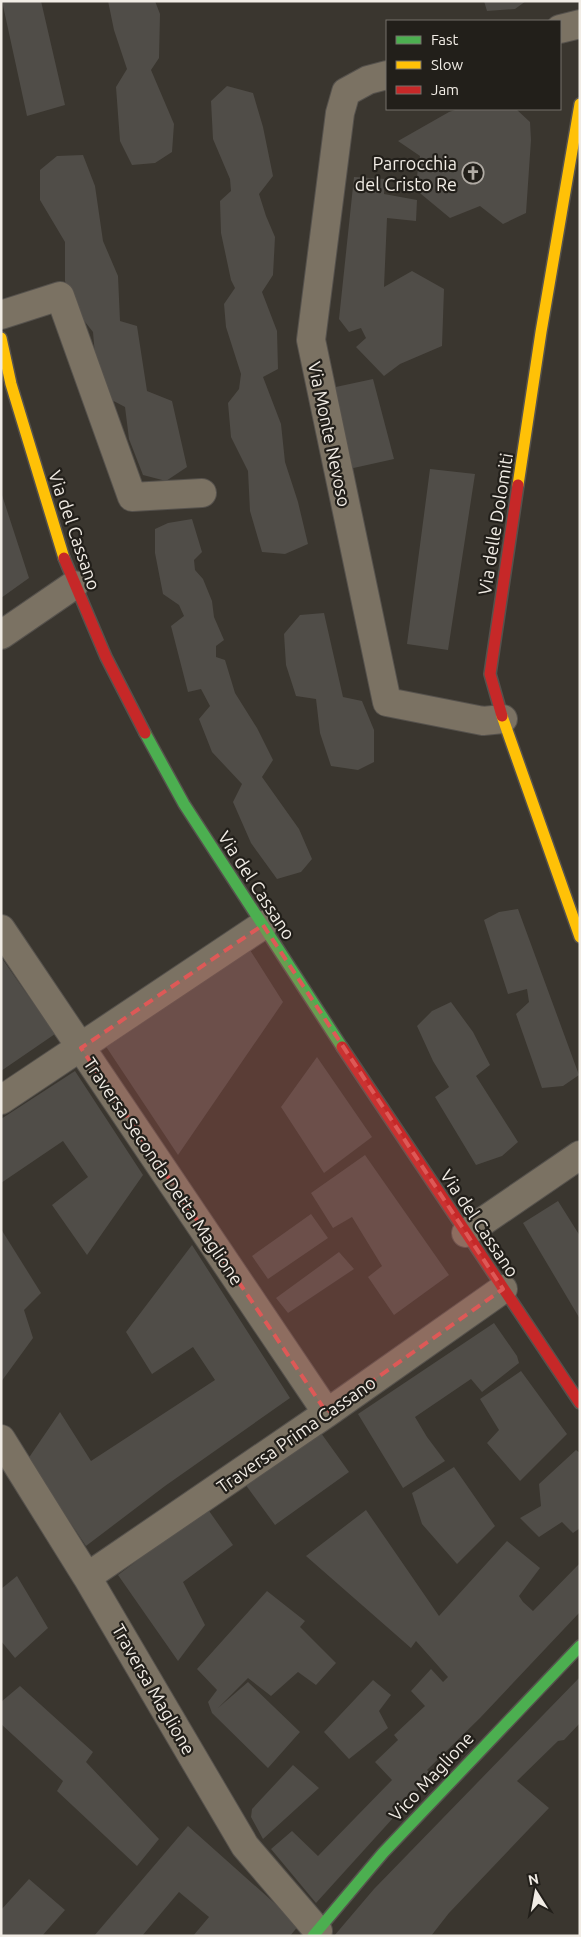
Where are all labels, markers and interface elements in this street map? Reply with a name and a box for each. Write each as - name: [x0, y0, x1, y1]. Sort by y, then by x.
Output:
- legend: [386, 20, 561, 110]
- text: Fast: [431, 31, 459, 48]
- text: Slow: [431, 56, 464, 73]
- text: Jam: [431, 81, 459, 98]
- place label: Parrocchia del Cristo Re: [355, 153, 457, 194]
- church icon: Parrocchia del Cristo Re: [461, 161, 485, 185]
- street label: Via Monte Nevoso: [305, 360, 355, 508]
- street label: Via delle Dolomiti: [474, 452, 516, 596]
- street label: Via del Cassano: [45, 468, 105, 592]
- street label: Via del Cassano: [215, 827, 299, 943]
- street label: Traversa Seconda Detta Maglione: [80, 1054, 248, 1288]
- street label: Via del Cassano: [437, 1166, 523, 1280]
- street label: Traversa Prima Cassano: [213, 1372, 379, 1496]
- street label: Traversa Maglione: [109, 1620, 199, 1758]
- street label: Vico Maglione: [385, 1727, 477, 1825]
- north arrow: [511, 1867, 561, 1917]
- text: N: [527, 1870, 540, 1888]

